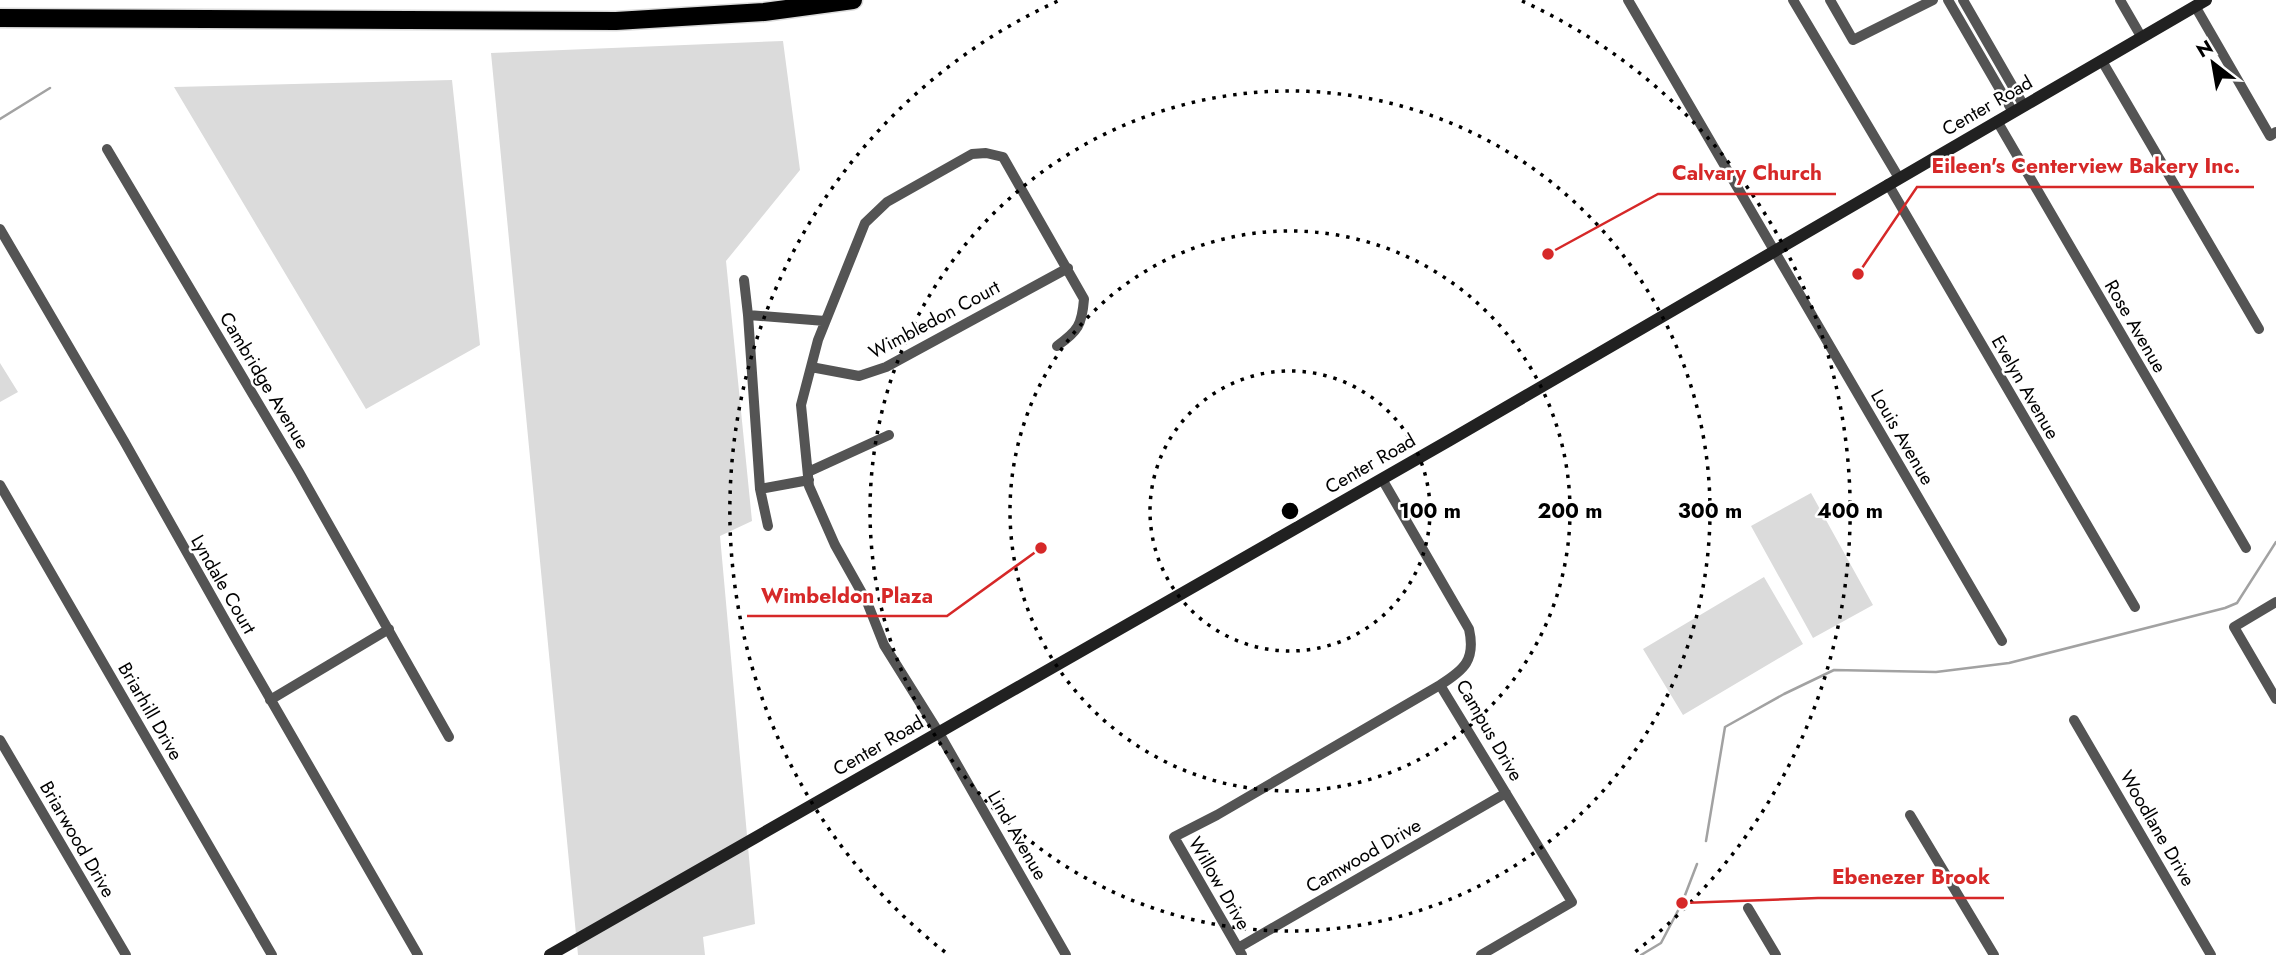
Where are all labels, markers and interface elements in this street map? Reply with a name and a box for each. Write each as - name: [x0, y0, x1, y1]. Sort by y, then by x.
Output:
- north arrow: [2178, 28, 2248, 98]
- text: N: [2191, 33, 2218, 64]
- street label: Center Road: [1937, 69, 2037, 142]
- callout: Eileen's Centerview Bakery Inc.: [1917, 145, 2254, 187]
- text: Eileen's Centerview Bakery Inc.: [1931, 151, 2241, 181]
- callout: Calvary Church: [1658, 152, 1836, 194]
- text: Calvary Church: [1672, 158, 1822, 188]
- street label: Wimbledon Court: [864, 273, 1005, 365]
- street label: Rose Avenue: [2098, 275, 2173, 378]
- street label: Cambridge Avenue: [213, 307, 316, 454]
- street label: Evelyn Avenue: [1985, 330, 2066, 444]
- street label: Louis Avenue: [1864, 384, 1941, 490]
- street label: Center Road: [1320, 427, 1420, 500]
- text: 100 m: [1399, 496, 1461, 526]
- text: 200 m: [1537, 496, 1603, 526]
- text: 300 m: [1678, 496, 1742, 526]
- text: 400 m: [1817, 496, 1883, 526]
- centre of rings: [1278, 499, 1302, 523]
- street label: Lyndale Court: [184, 530, 263, 639]
- callout: Wimbeldon Plaza: [747, 574, 947, 616]
- text: Wimbeldon Plaza: [761, 581, 933, 611]
- street label: Briarhill Drive: [112, 657, 190, 766]
- street label: Campus Drive: [1450, 674, 1530, 786]
- street label: Center Road: [828, 709, 928, 782]
- street label: Woodlane Drive: [2113, 765, 2202, 892]
- street label: Briarwood Drive: [33, 776, 122, 903]
- street label: Lind Avenue: [981, 786, 1054, 885]
- street label: Camwood Drive: [1301, 811, 1426, 899]
- street label: Willow Drive: [1182, 832, 1257, 935]
- callout: Ebenezer Brook: [1818, 856, 2004, 898]
- text: Ebenezer Brook: [1832, 862, 1990, 892]

